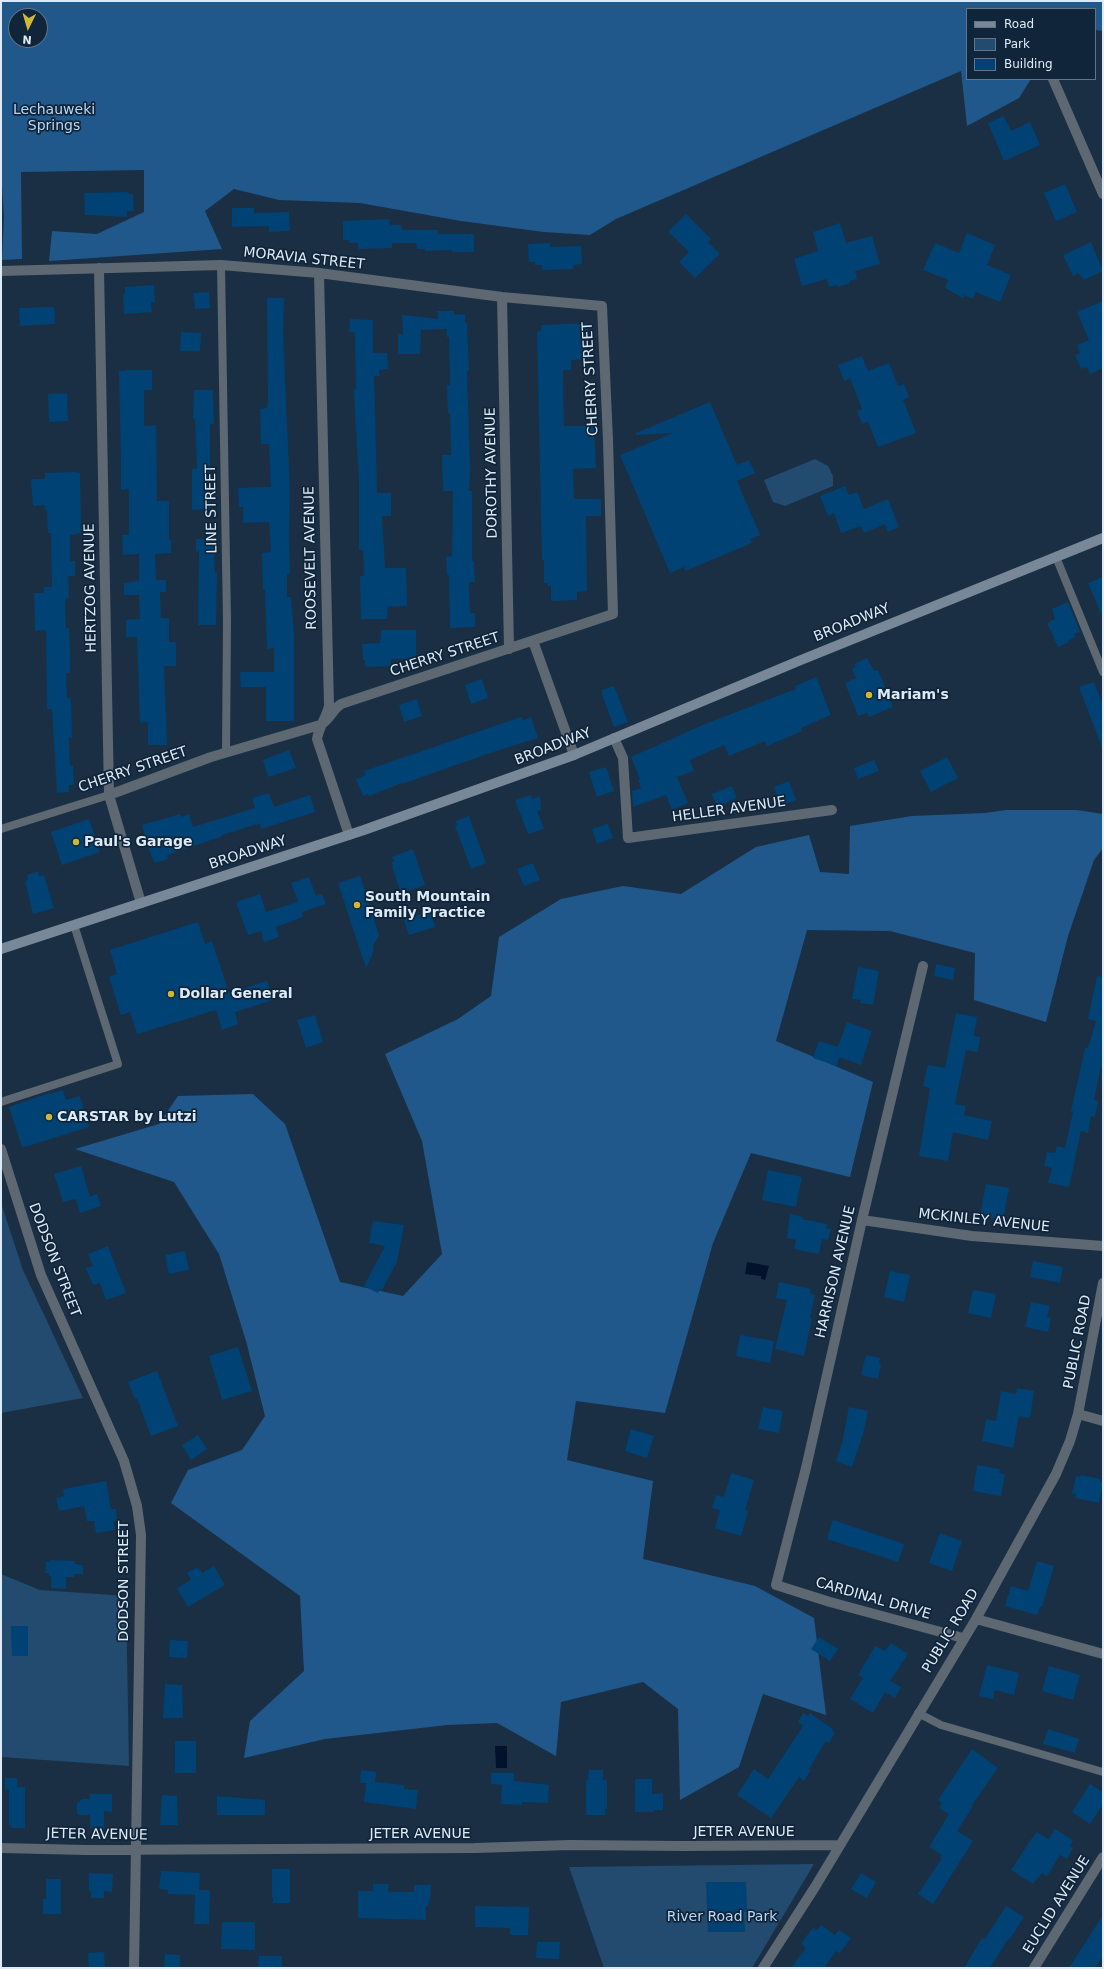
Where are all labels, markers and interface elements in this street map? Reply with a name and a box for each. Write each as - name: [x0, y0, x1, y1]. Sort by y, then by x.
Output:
- north arrow: [8, 8, 48, 48]
- legend: [966, 8, 1096, 80]
- text: Road: [1004, 17, 1034, 31]
- text: N: [22, 33, 32, 46]
- text: Park: [1004, 37, 1030, 51]
- text: Building: [1004, 57, 1053, 71]
- park label: Lechauweki Springs: [13, 102, 95, 134]
- street label: MORAVIA STREET: [242, 244, 366, 274]
- street label: CHERRY STREET: [580, 322, 602, 436]
- street label: DOROTHY AVENUE: [482, 407, 502, 539]
- street label: LINE STREET: [203, 464, 221, 554]
- street label: ROOSEVELT AVENUE: [301, 486, 321, 630]
- street label: HERTZOG AVENUE: [81, 523, 101, 653]
- street label: BROADWAY: [811, 600, 893, 646]
- street label: CHERRY STREET: [388, 629, 502, 681]
- place label: Mariam's: [877, 687, 949, 703]
- marker: Mariam's: [864, 690, 874, 700]
- street label: BROADWAY: [512, 725, 594, 769]
- street label: CHERRY STREET: [76, 743, 190, 797]
- street label: HELLER AVENUE: [671, 794, 787, 826]
- street label: BROADWAY: [207, 833, 289, 873]
- place label: Paul's Garage: [84, 834, 192, 850]
- marker: Paul's Garage: [71, 837, 81, 847]
- place label: South Mountain Family Practice: [365, 889, 491, 922]
- marker: South Mountain Family Practice: [352, 900, 362, 910]
- place label: Dollar General: [179, 986, 293, 1002]
- marker: Dollar General: [166, 989, 176, 999]
- place label: CARSTAR by Lutzi: [57, 1109, 196, 1125]
- marker: CARSTAR by Lutzi: [44, 1112, 54, 1122]
- street label: DODSON STREET: [25, 1201, 83, 1319]
- street label: HARRISON AVENUE: [813, 1204, 859, 1340]
- street label: MCKINLEY AVENUE: [918, 1206, 1050, 1236]
- street label: PUBLIC ROAD: [1061, 1294, 1095, 1390]
- street label: DODSON STREET: [116, 1521, 132, 1641]
- street label: CARDINAL DRIVE: [813, 1574, 933, 1624]
- street label: PUBLIC ROAD: [919, 1586, 983, 1676]
- street label: JETER AVENUE: [693, 1824, 795, 1840]
- street label: JETER AVENUE: [46, 1826, 148, 1844]
- street label: JETER AVENUE: [369, 1826, 471, 1842]
- street label: EUCLID AVENUE: [1020, 1853, 1094, 1957]
- park label: River Road Park: [667, 1909, 777, 1925]

